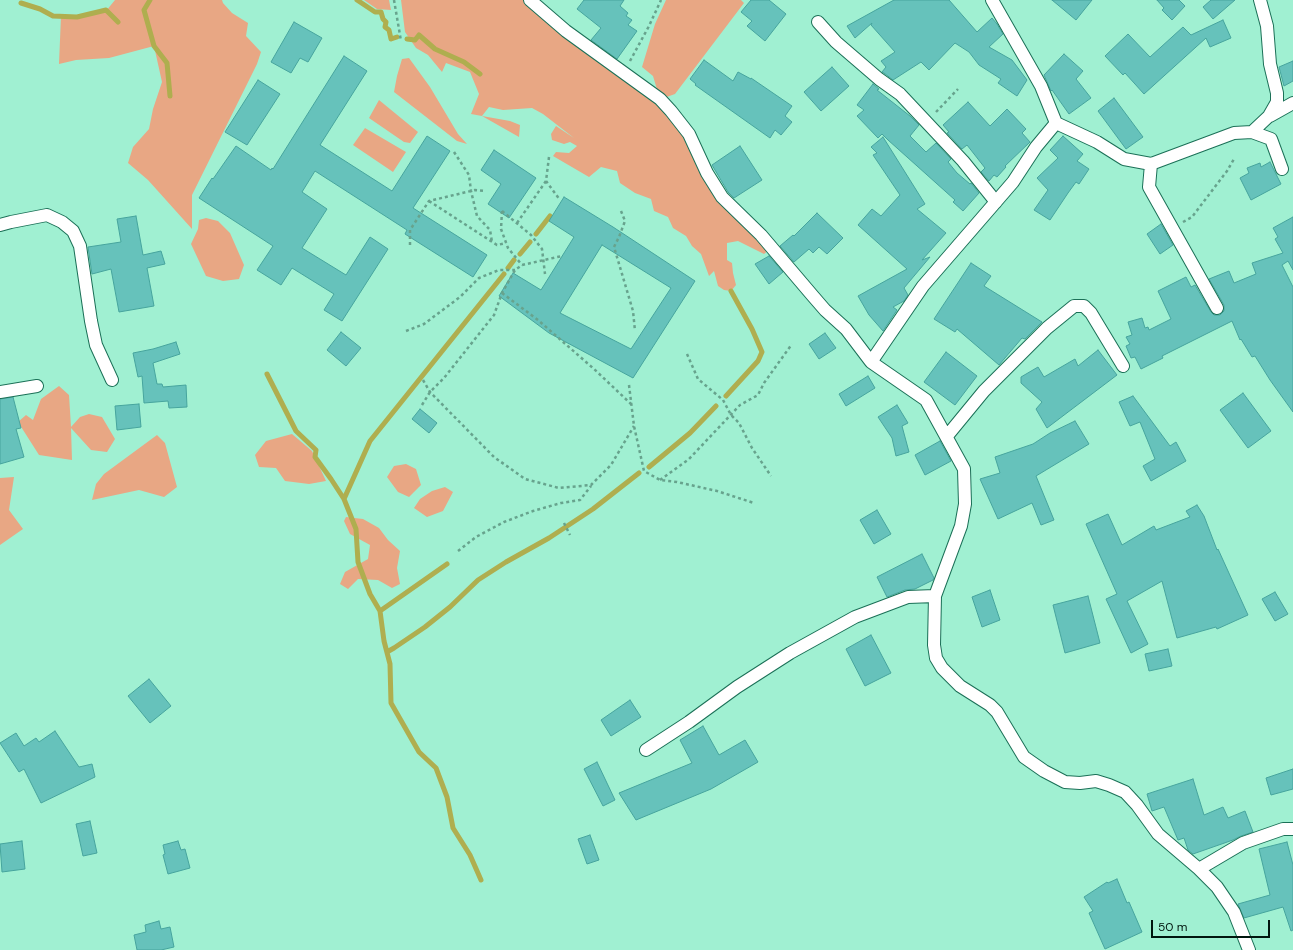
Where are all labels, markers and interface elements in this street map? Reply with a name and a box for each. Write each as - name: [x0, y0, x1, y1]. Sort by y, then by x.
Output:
- scale bar: [1153, 912, 1272, 938]
- text: 50 m: [1158, 919, 1187, 935]

